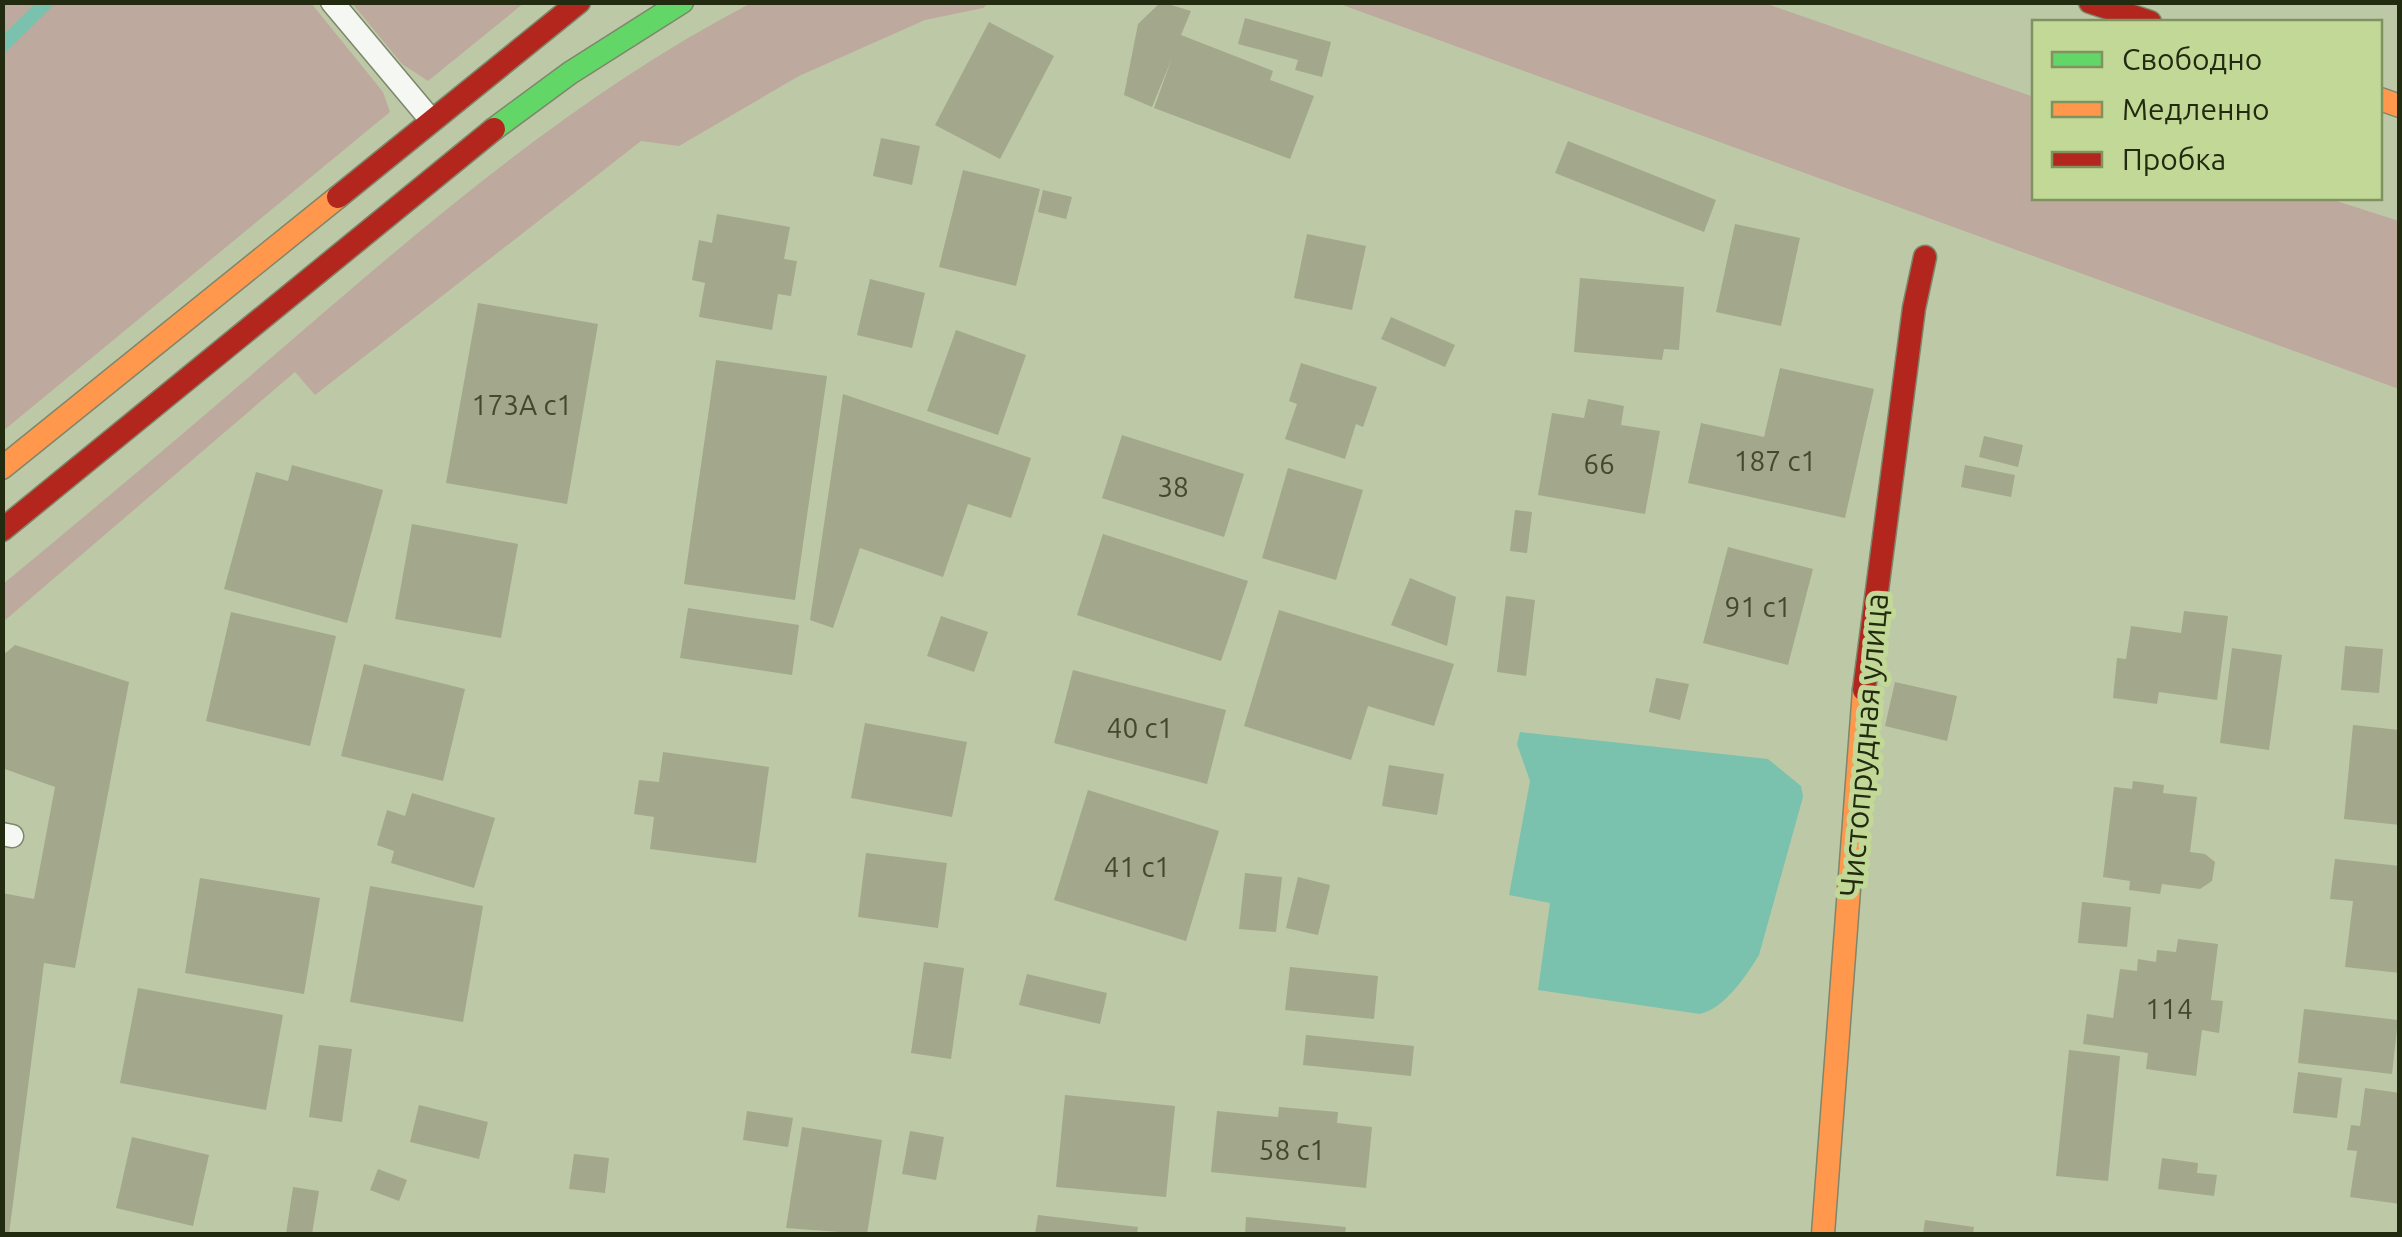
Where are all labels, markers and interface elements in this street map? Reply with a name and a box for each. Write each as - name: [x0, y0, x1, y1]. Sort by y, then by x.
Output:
- legend: [2032, 20, 2382, 200]
- text: Свободно: [2122, 42, 2262, 76]
- text: Медленно: [2122, 92, 2270, 126]
- text: Пробка: [2122, 142, 2226, 176]
- house number: 173А с1: [472, 389, 572, 420]
- house number: 187 с1: [1734, 445, 1816, 476]
- house number: 66: [1583, 448, 1615, 479]
- house number: 38: [1157, 471, 1189, 502]
- house number: 91 с1: [1725, 591, 1791, 622]
- street label: Чистопрудная улица: [1832, 592, 1894, 898]
- house number: 40 с1: [1107, 712, 1173, 743]
- house number: 41 с1: [1104, 851, 1170, 882]
- house number: 114: [2145, 993, 2193, 1024]
- house number: 58 с1: [1259, 1134, 1325, 1165]

